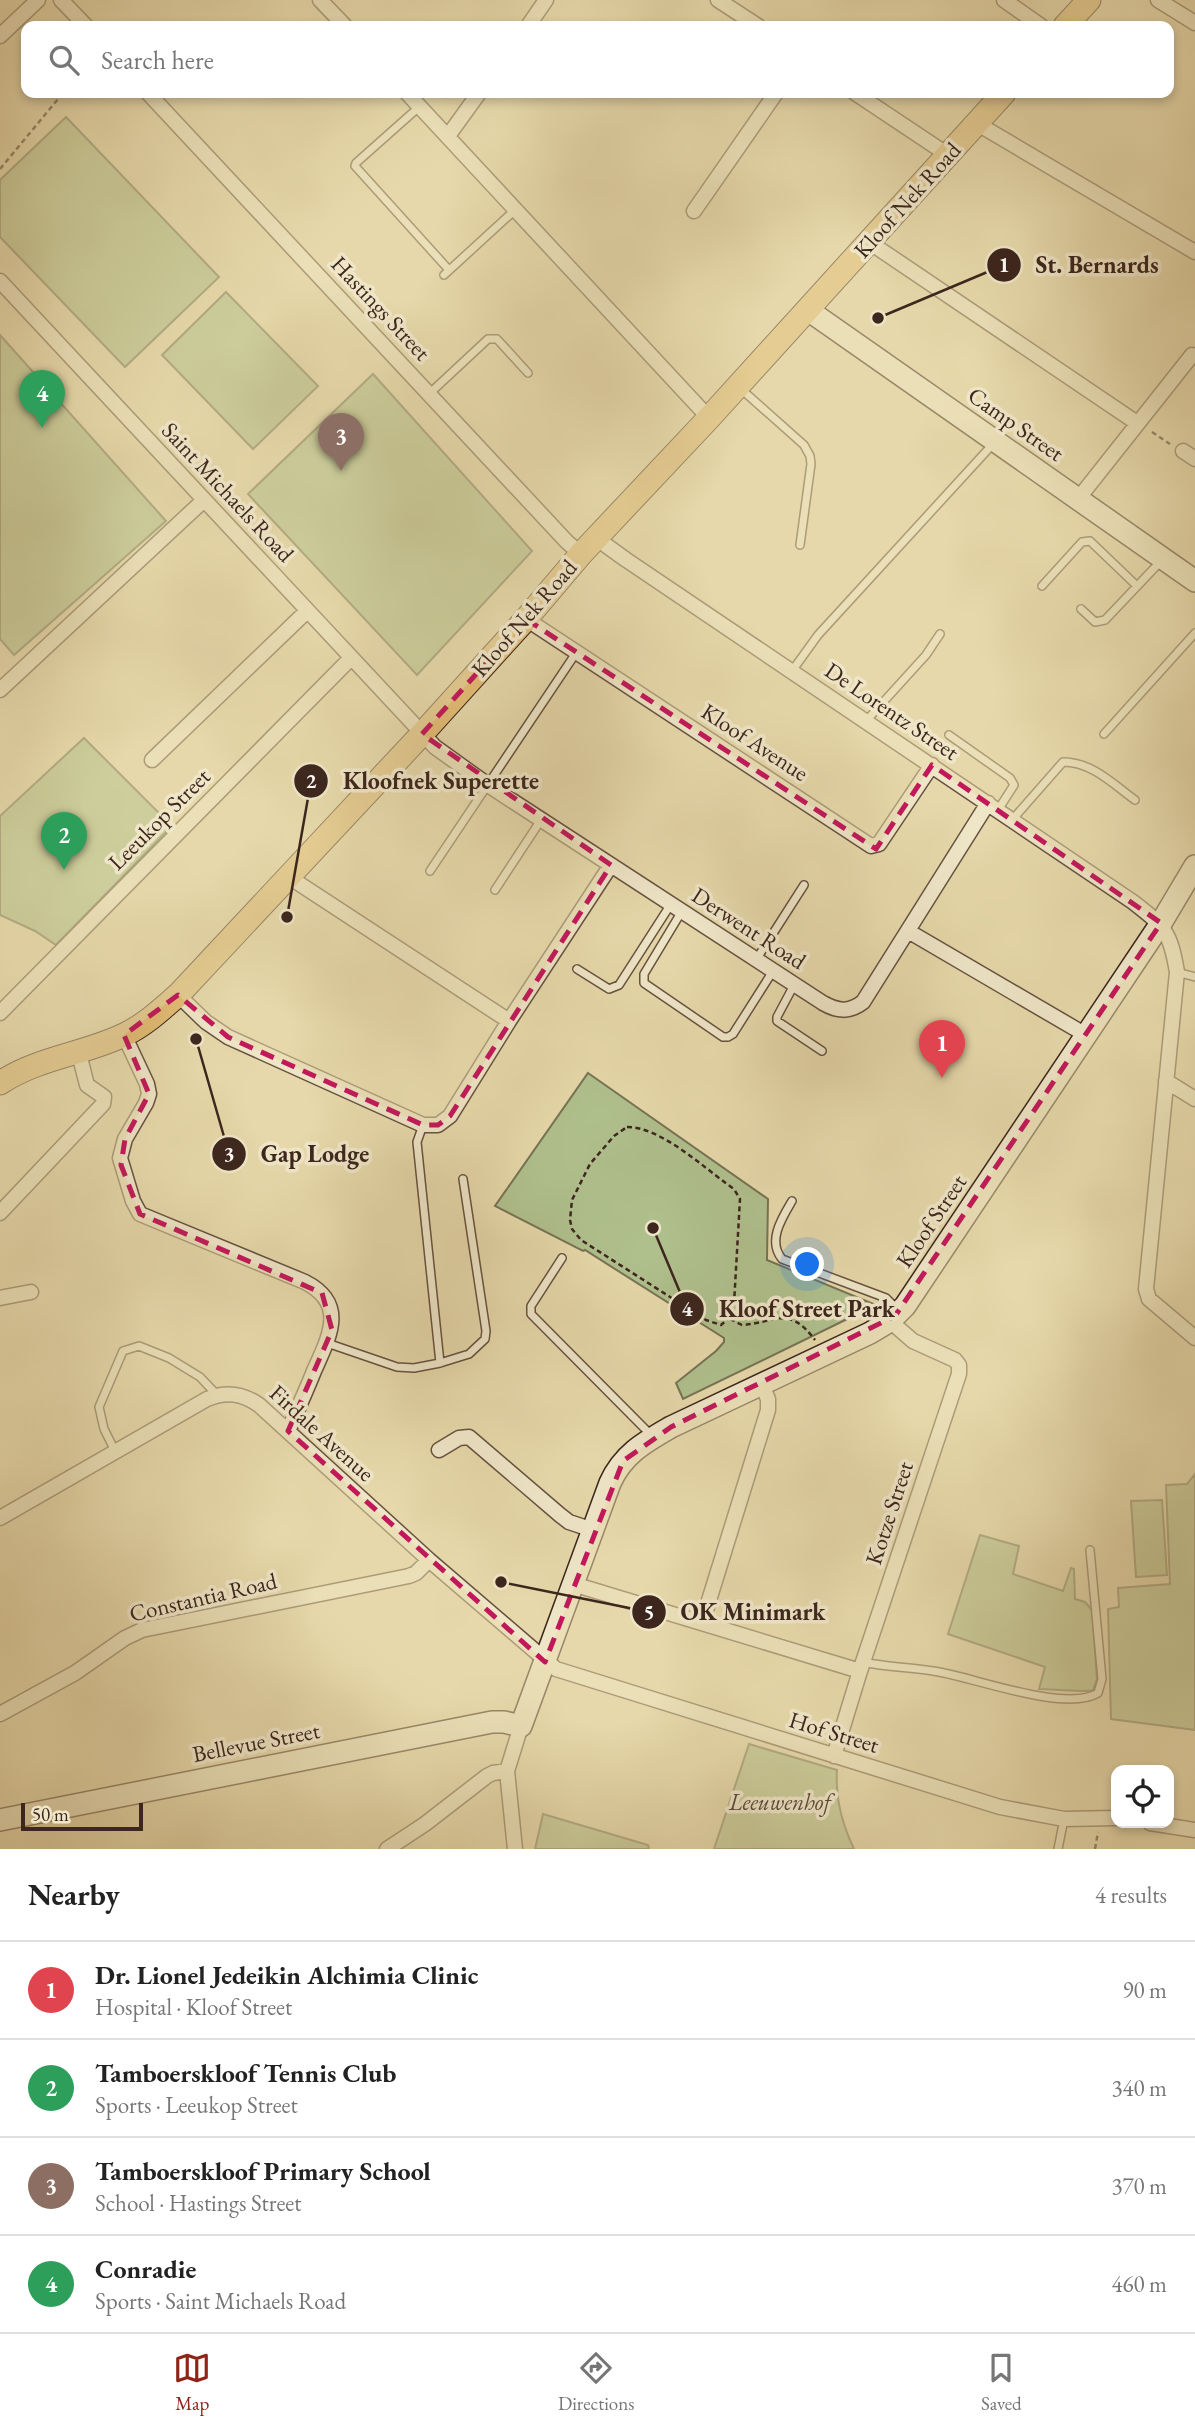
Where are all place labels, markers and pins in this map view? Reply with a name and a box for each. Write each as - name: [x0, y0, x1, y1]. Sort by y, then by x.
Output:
- callout: St. Bernards: [986, 243, 1173, 288]
- pin: 4: [19, 370, 65, 428]
- pin: 3: [318, 413, 364, 471]
- callout: Kloofnek Superette: [294, 758, 553, 803]
- pin: 2: [41, 812, 87, 870]
- pin: 1: [919, 1020, 965, 1078]
- callout: Gap Lodge: [212, 1131, 383, 1176]
- callout: Kloof Street Park: [670, 1286, 908, 1331]
- callout: OK Minimark: [632, 1589, 840, 1634]

